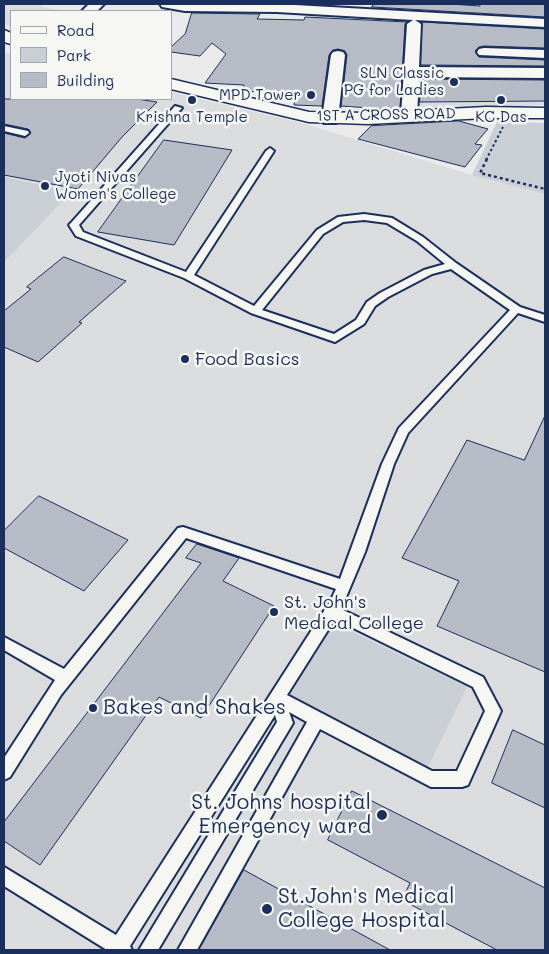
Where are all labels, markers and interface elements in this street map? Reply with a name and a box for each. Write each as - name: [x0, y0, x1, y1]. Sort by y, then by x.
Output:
- legend: [10, 10, 172, 100]
- text: Road: [57, 20, 94, 40]
- text: Park: [57, 45, 91, 65]
- place label: SLN Classic PG for Ladies: [344, 64, 444, 99]
- text: Building: [57, 70, 114, 90]
- marker: SLN Classic PG for Ladies: [448, 76, 460, 88]
- place label: MPD Tower: [219, 86, 301, 104]
- marker: MPD Tower: [305, 89, 317, 101]
- marker: Krishna Temple: [186, 94, 198, 106]
- marker: KC Das: [495, 94, 507, 106]
- street label: 1ST A CROSS ROAD: [316, 105, 456, 125]
- place label: Krishna Temple: [136, 108, 248, 126]
- place label: KC Das: [475, 108, 527, 126]
- place label: Jyoti Nivas Women's College: [55, 168, 176, 203]
- marker: Jyoti Nivas Women's College: [39, 180, 51, 192]
- place label: Food Basics: [195, 348, 300, 370]
- marker: Food Basics: [179, 353, 191, 365]
- place label: St. John's Medical College: [284, 591, 424, 634]
- marker: St. John's Medical College: [268, 606, 280, 618]
- place label: Bakes and Shakes: [103, 695, 286, 721]
- marker: Bakes and Shakes: [87, 702, 99, 714]
- place label: St. Johns hospital Emergency ward: [191, 790, 371, 840]
- marker: St. Johns hospital Emergency ward: [375, 808, 389, 822]
- place label: St.John's Medical College Hospital: [278, 884, 454, 934]
- marker: St.John's Medical College Hospital: [260, 902, 274, 916]

